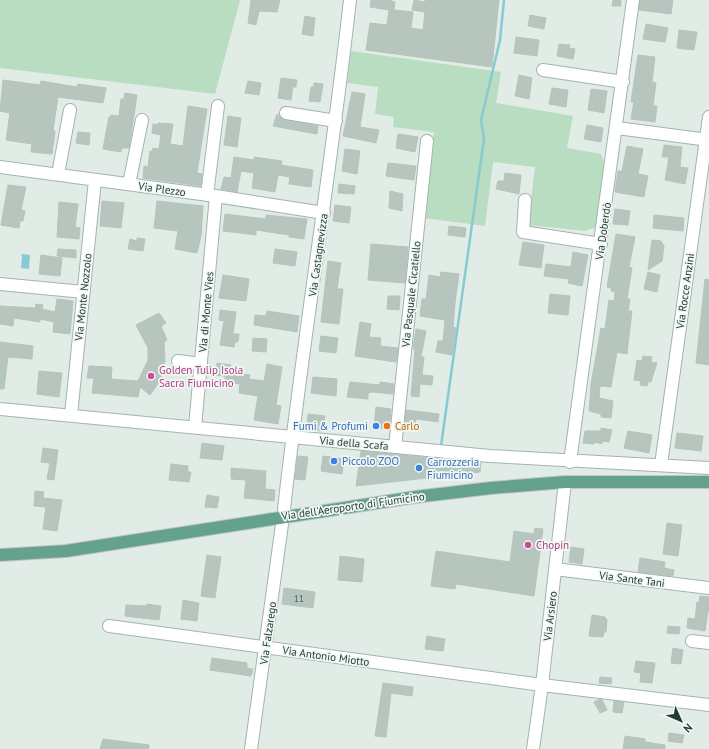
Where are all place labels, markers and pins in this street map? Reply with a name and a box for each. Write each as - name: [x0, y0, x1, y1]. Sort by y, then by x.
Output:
- place label: Golden Tulip Isola Sacra Fiumicino: [159, 363, 243, 390]
- marker: Golden Tulip Isola Sacra Fiumicino: [146, 371, 156, 381]
- place label: Fumi & Profumi: [293, 419, 368, 433]
- place label: Carlo: [395, 419, 420, 433]
- marker: Fumi & Profumi: [371, 421, 381, 431]
- marker: Carlo: [382, 421, 392, 431]
- place label: Piccolo ZOO: [342, 454, 399, 468]
- place label: Carrozzeria Fiumicino: [427, 455, 479, 482]
- marker: Piccolo ZOO: [329, 456, 339, 466]
- marker: Carrozzeria Fiumicino: [414, 463, 424, 473]
- place label: Chopin: [536, 538, 569, 552]
- marker: Chopin: [523, 540, 533, 550]

